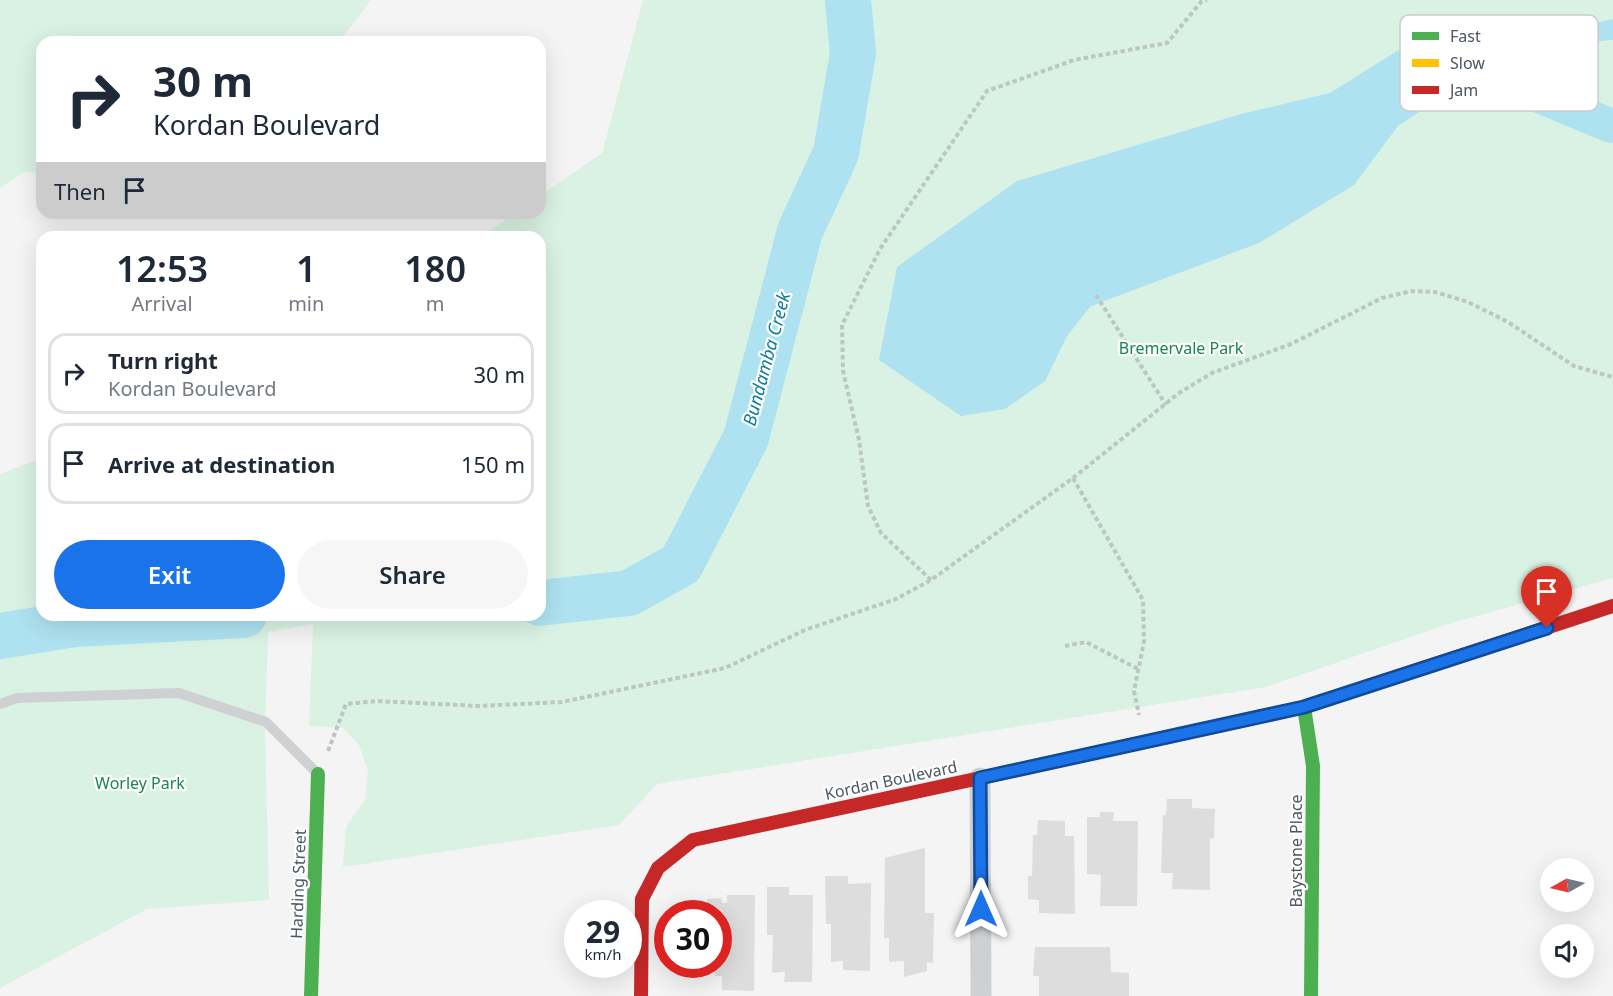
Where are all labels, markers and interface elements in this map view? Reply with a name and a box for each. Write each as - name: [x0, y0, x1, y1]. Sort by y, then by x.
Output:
- legend: [1400, 15, 1598, 111]
- text: Fast: [1450, 25, 1481, 47]
- text: 30 m: [153, 52, 253, 109]
- text: Slow: [1450, 52, 1485, 74]
- icon: right: [54, 60, 132, 138]
- text: Jam: [1448, 79, 1478, 101]
- text: Kordan Boulevard: [153, 106, 380, 143]
- icon: arrive: [118, 174, 151, 207]
- text: Then: [54, 176, 106, 206]
- text: 12:53: [116, 244, 208, 293]
- text: 1: [296, 244, 317, 293]
- text: 180: [404, 244, 466, 293]
- water label: Bundamba Creek: [737, 288, 796, 428]
- text: Arrival: [132, 290, 193, 317]
- text: min: [288, 290, 324, 317]
- text: m: [426, 290, 445, 317]
- park label: Bremervale Park: [1119, 337, 1244, 359]
- text: Turn right: [108, 345, 218, 375]
- icon: right: [57, 357, 90, 390]
- text: 30 m: [474, 359, 525, 389]
- text: Kordan Boulevard: [108, 375, 276, 402]
- icon: arrive: [57, 447, 90, 480]
- text: Arrive at destination: [108, 449, 335, 479]
- text: 150 m: [461, 449, 525, 479]
- button: Exit: [54, 540, 285, 609]
- button: Share: [297, 540, 528, 609]
- pin: [1521, 566, 1572, 628]
- icon: arrive: [1530, 575, 1563, 608]
- street label: Kordan Boulevard: [823, 755, 959, 805]
- park label: Worley Park: [95, 772, 185, 794]
- street label: Baystone Place: [1285, 794, 1307, 908]
- street label: Harding Street: [285, 829, 311, 939]
- north arrow: [1540, 858, 1594, 912]
- map controls: [1540, 858, 1594, 978]
- position arrow: [949, 877, 1013, 941]
- speed limit sign: 30: [654, 900, 732, 978]
- text: 29: [586, 911, 620, 952]
- button: sound: [1540, 924, 1594, 978]
- text: km/h: [585, 944, 621, 964]

